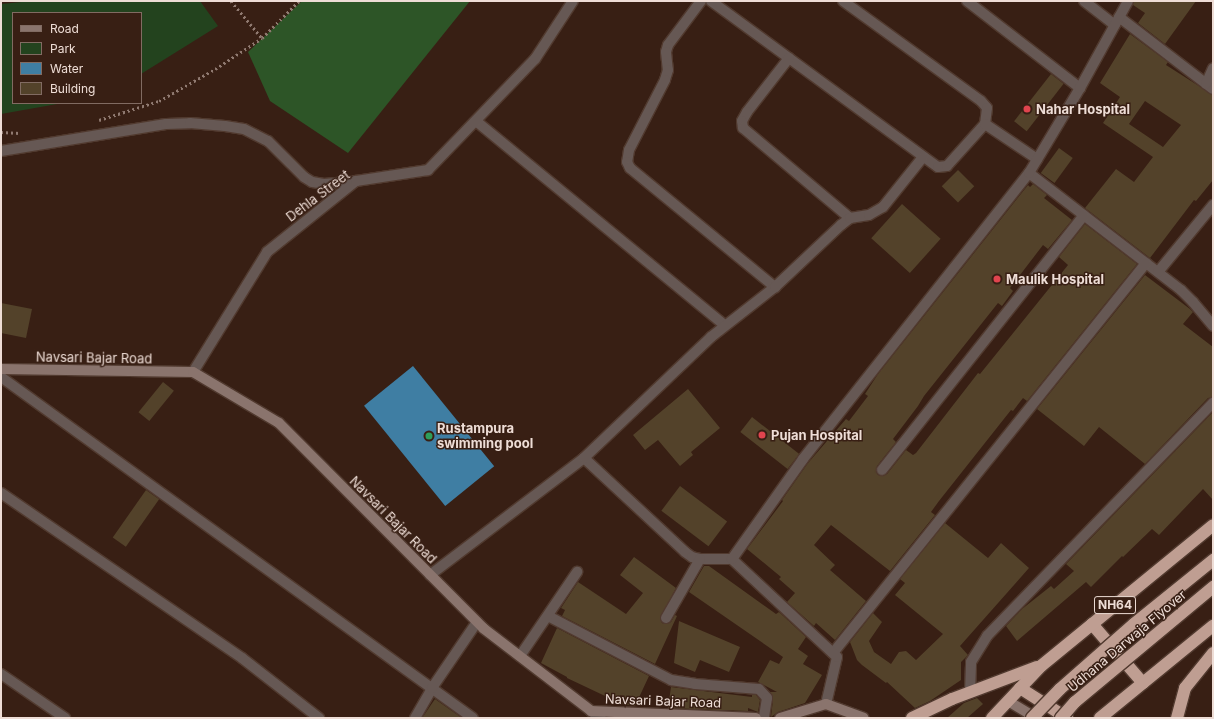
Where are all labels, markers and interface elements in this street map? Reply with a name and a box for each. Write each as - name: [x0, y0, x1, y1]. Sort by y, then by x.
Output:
- legend: [12, 12, 142, 104]
- text: Road: [50, 21, 79, 36]
- text: Park: [50, 41, 76, 56]
- text: Water: [50, 61, 83, 76]
- text: Building: [50, 81, 95, 96]
- place label: Nahar Hospital: [1036, 101, 1130, 117]
- marker: Nahar Hospital: [1021, 103, 1033, 115]
- street label: Dehla Street: [283, 167, 353, 225]
- place label: Maulik Hospital: [1006, 271, 1104, 287]
- marker: Maulik Hospital: [991, 273, 1003, 285]
- street label: Navsari Bajar Road: [36, 349, 152, 367]
- place label: Rustampura swimming pool: [437, 421, 533, 452]
- place label: Pujan Hospital: [771, 427, 862, 443]
- marker: Pujan Hospital: [756, 429, 768, 441]
- marker: Rustampura swimming pool: [424, 431, 434, 441]
- street label: Navsari Bajar Road: [346, 473, 440, 567]
- street label: Udhana Darwaja Flyover: [1065, 587, 1189, 695]
- road number: NH64: [1093, 595, 1137, 615]
- street label: Navsari Bajar Road: [605, 691, 721, 711]

